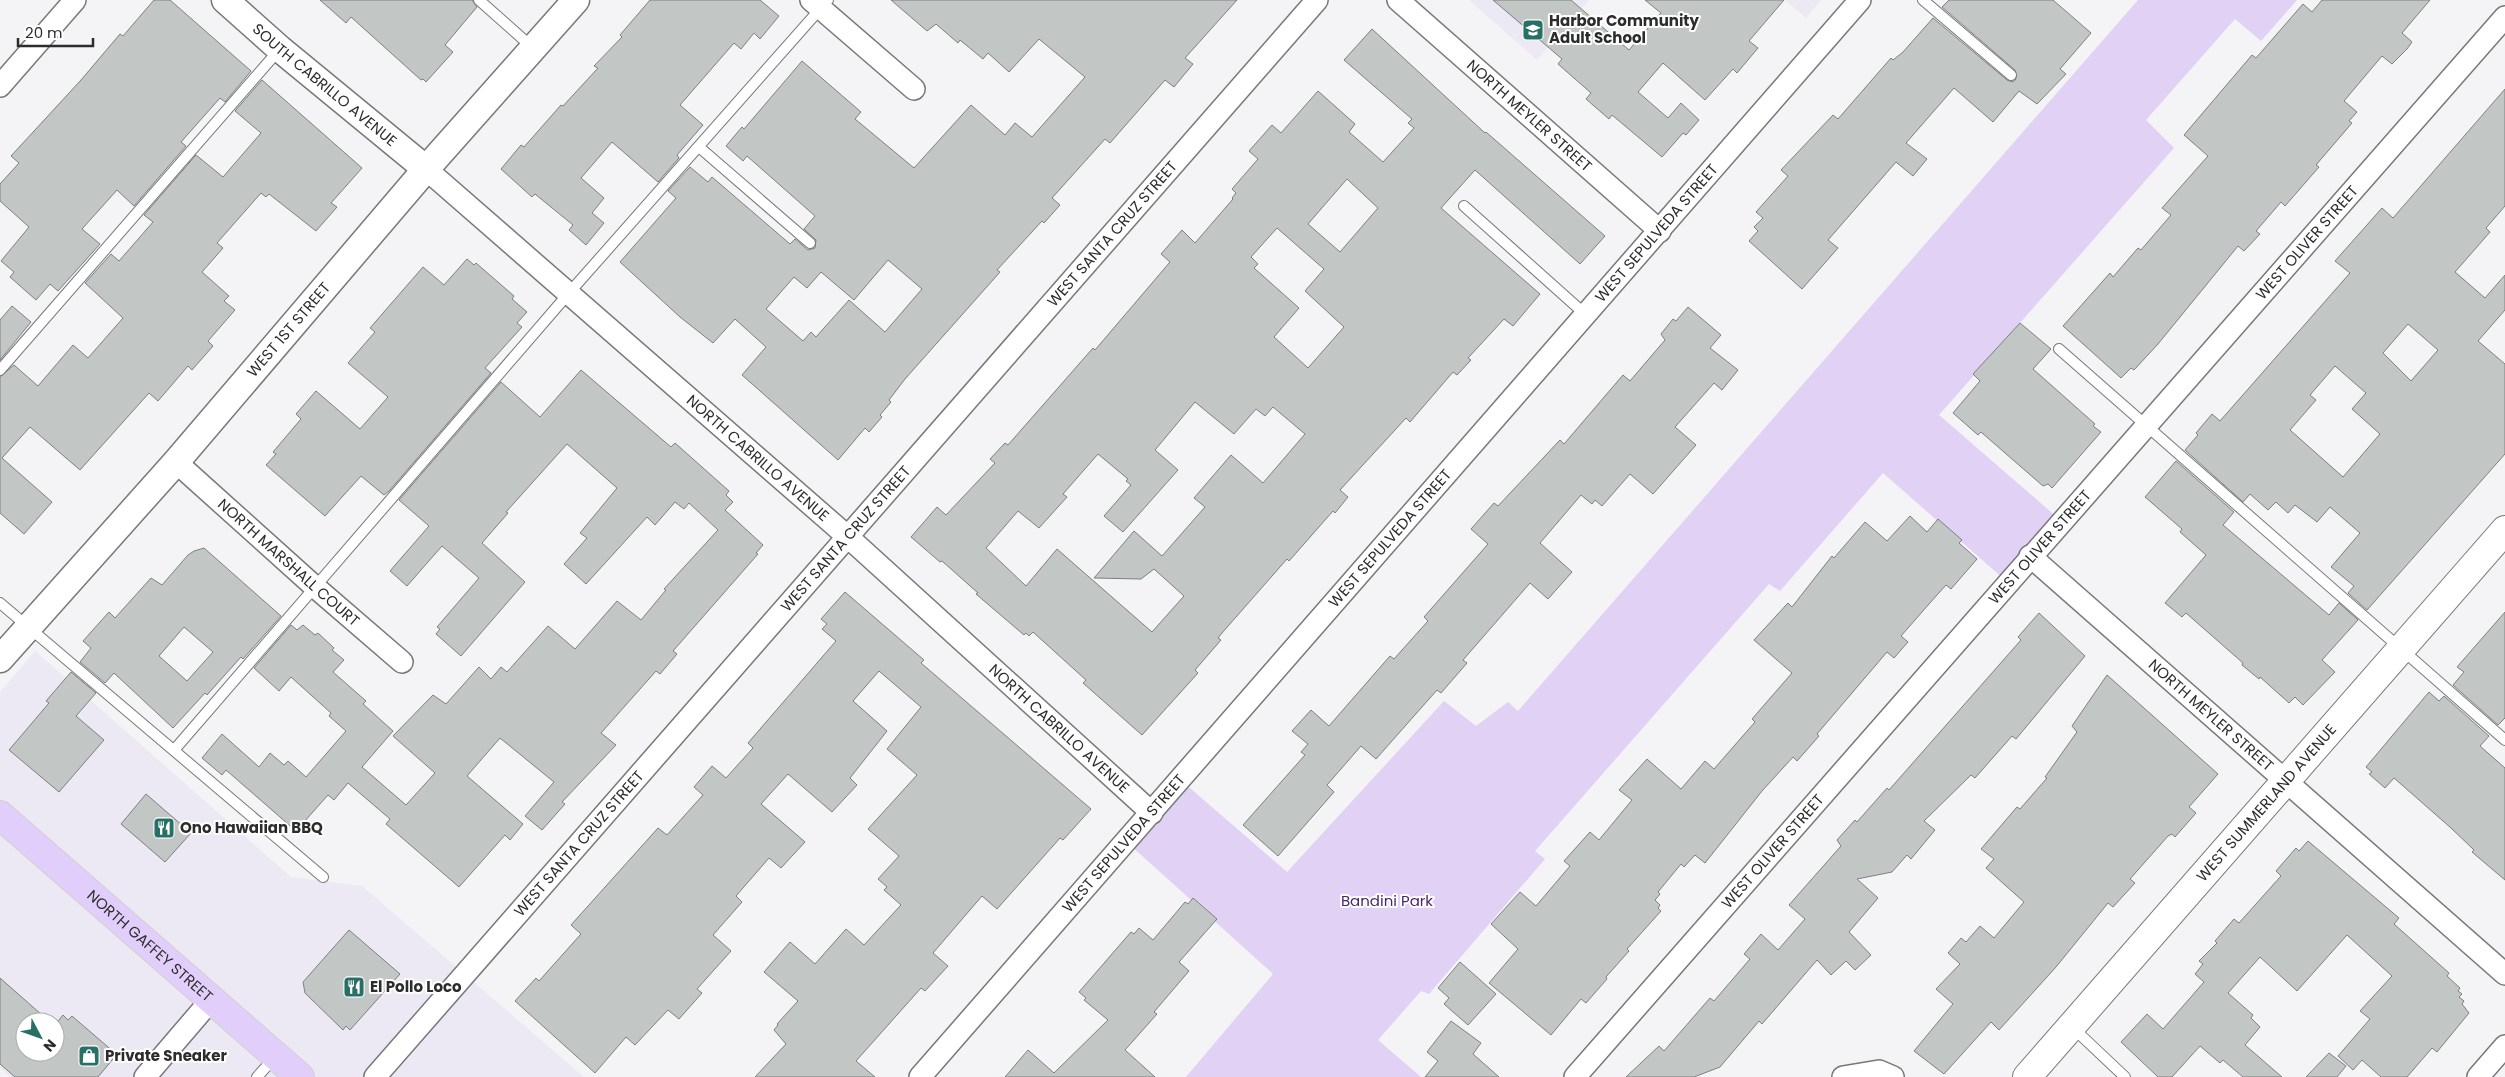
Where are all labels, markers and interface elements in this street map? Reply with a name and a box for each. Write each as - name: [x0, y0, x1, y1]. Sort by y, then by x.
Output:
- place label: Harbor Community Adult School: [1549, 10, 1699, 48]
- scale bar: [18, 15, 92, 47]
- street label: SOUTH CABRILLO AVENUE: [248, 18, 402, 151]
- school or university icon: Harbor Community Adult School: [1521, 18, 1545, 42]
- text: 20 m: [25, 22, 63, 43]
- street label: NORTH MEYLER STREET: [1463, 54, 1597, 176]
- street label: WEST SANTA CRUZ STREET: [1042, 156, 1182, 311]
- street label: WEST SEPULVEDA STREET: [1590, 159, 1722, 307]
- street label: WEST OLIVER STREET: [2251, 181, 2363, 304]
- street label: WEST 1ST STREET: [242, 277, 335, 381]
- street label: NORTH CABRILLO AVENUE: [682, 390, 834, 526]
- street label: WEST SANTA CRUZ STREET: [776, 461, 915, 616]
- street label: WEST SEPULVEDA STREET: [1324, 464, 1456, 612]
- street label: WEST OLIVER STREET: [1984, 485, 2096, 608]
- street label: NORTH MARSHALL COURT: [213, 494, 364, 631]
- street label: NORTH MEYLER STREET: [2144, 654, 2278, 776]
- street label: NORTH CABRILLO AVENUE: [985, 659, 1134, 798]
- street label: WEST SUMMERLAND AVENUE: [2191, 719, 2341, 886]
- street label: WEST SANTA CRUZ STREET: [509, 766, 648, 921]
- street label: WEST SEPULVEDA STREET: [1057, 769, 1190, 917]
- street label: WEST OLIVER STREET: [1716, 789, 1828, 913]
- restaurant icon: Ono Hawaiian BBQ: [152, 816, 176, 840]
- place label: Ono Hawaiian BBQ: [180, 817, 323, 838]
- street label: NORTH GAFFEY STREET: [83, 885, 218, 1006]
- park label: Bandini Park: [1341, 890, 1433, 911]
- restaurant icon: El Pollo Loco: [342, 975, 366, 999]
- place label: El Pollo Loco: [370, 976, 462, 997]
- north arrow: [15, 1012, 65, 1062]
- text: N: [39, 1035, 61, 1056]
- shop icon: Private Sneaker: [77, 1044, 101, 1068]
- place label: Private Sneaker: [105, 1045, 228, 1066]

